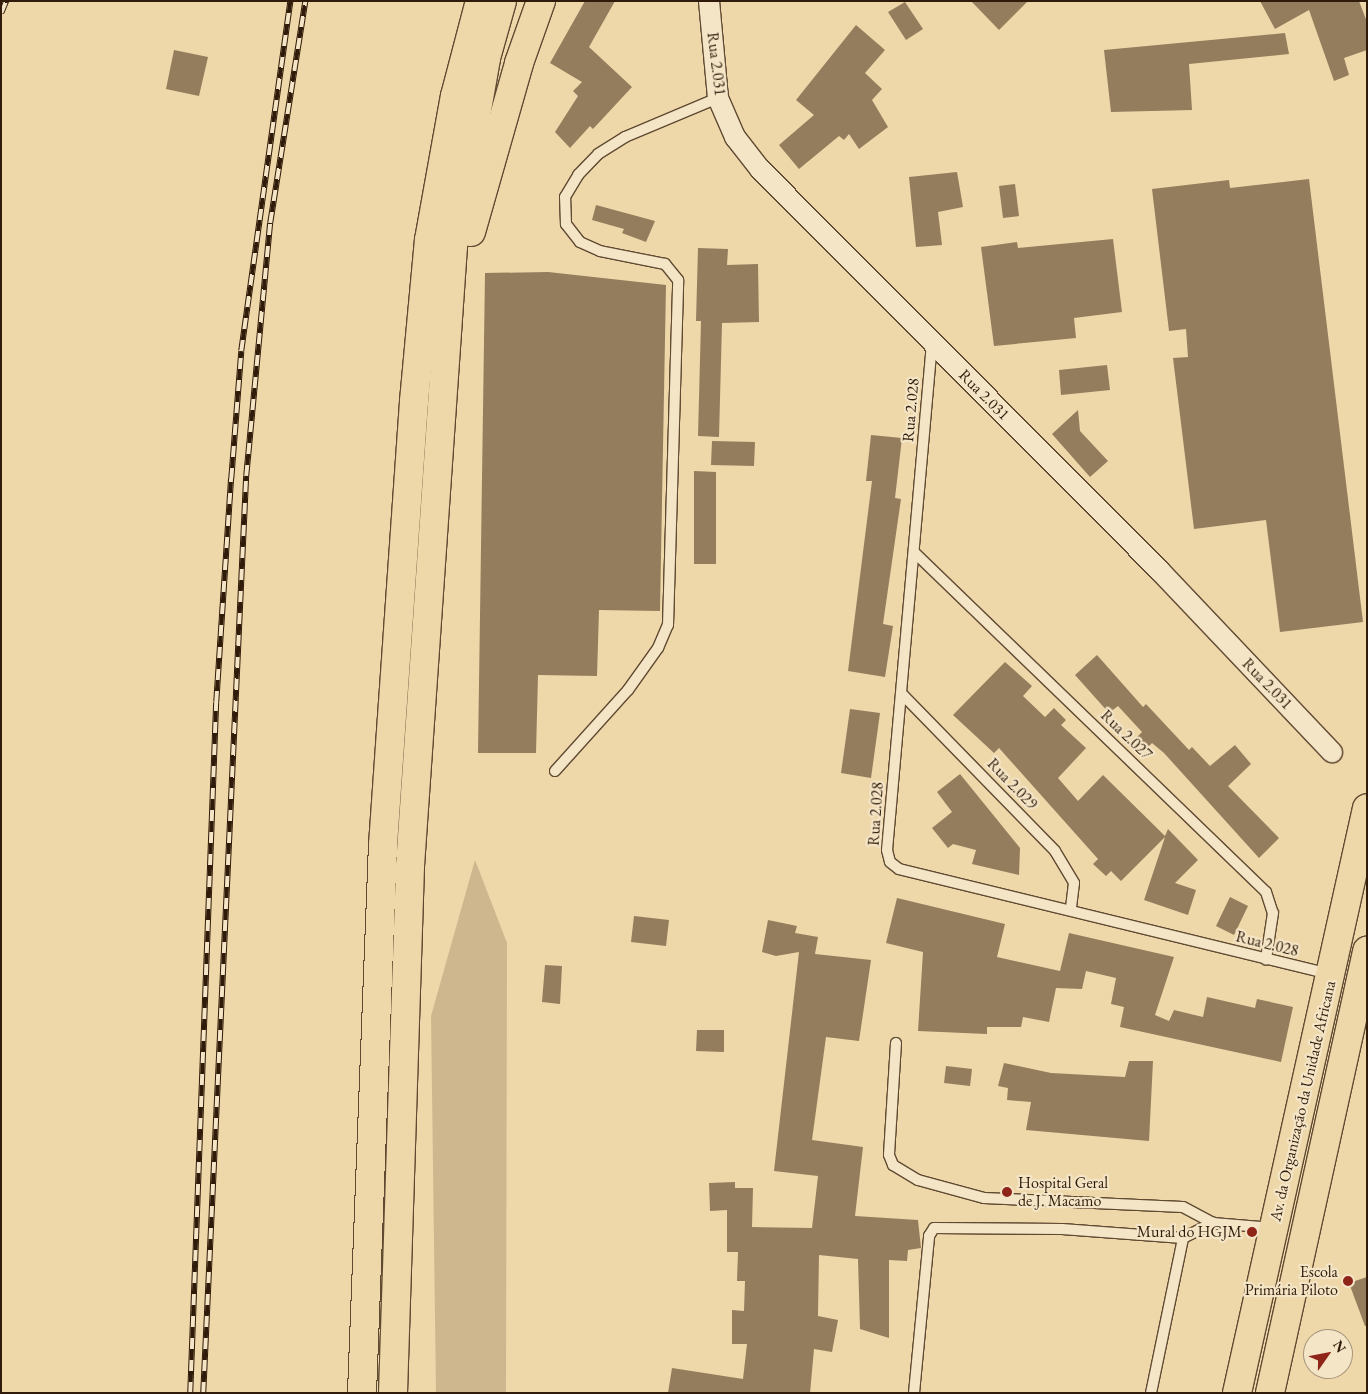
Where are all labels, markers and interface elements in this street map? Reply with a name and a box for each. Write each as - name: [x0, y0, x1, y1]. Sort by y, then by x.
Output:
- street label: Rua 2.031: [703, 31, 729, 97]
- street label: Rua 2.031: [955, 366, 1013, 424]
- street label: Rua 2.028: [899, 377, 923, 443]
- street label: Rua 2.031: [1238, 654, 1296, 714]
- street label: Rua 2.027: [1096, 706, 1156, 764]
- street label: Rua 2.029: [983, 754, 1041, 814]
- street label: Rua 2.028: [864, 781, 888, 847]
- street label: Rua 2.028: [1234, 927, 1300, 961]
- street label: Av. da Organização da Unidade Africana: [1266, 979, 1340, 1223]
- place label: Hospital Geral de J. Macamo: [1018, 1173, 1108, 1211]
- marker: Hospital Geral de J. Macamo: [1000, 1185, 1014, 1199]
- place label: Mural do HGJM: [1137, 1222, 1242, 1242]
- marker: Mural do HGJM: [1246, 1226, 1258, 1238]
- place label: Escola Primária Piloto: [1245, 1262, 1338, 1300]
- marker: Escola Primária Piloto: [1342, 1275, 1354, 1287]
- north arrow: [1303, 1329, 1353, 1379]
- text: N: [1329, 1337, 1350, 1356]

